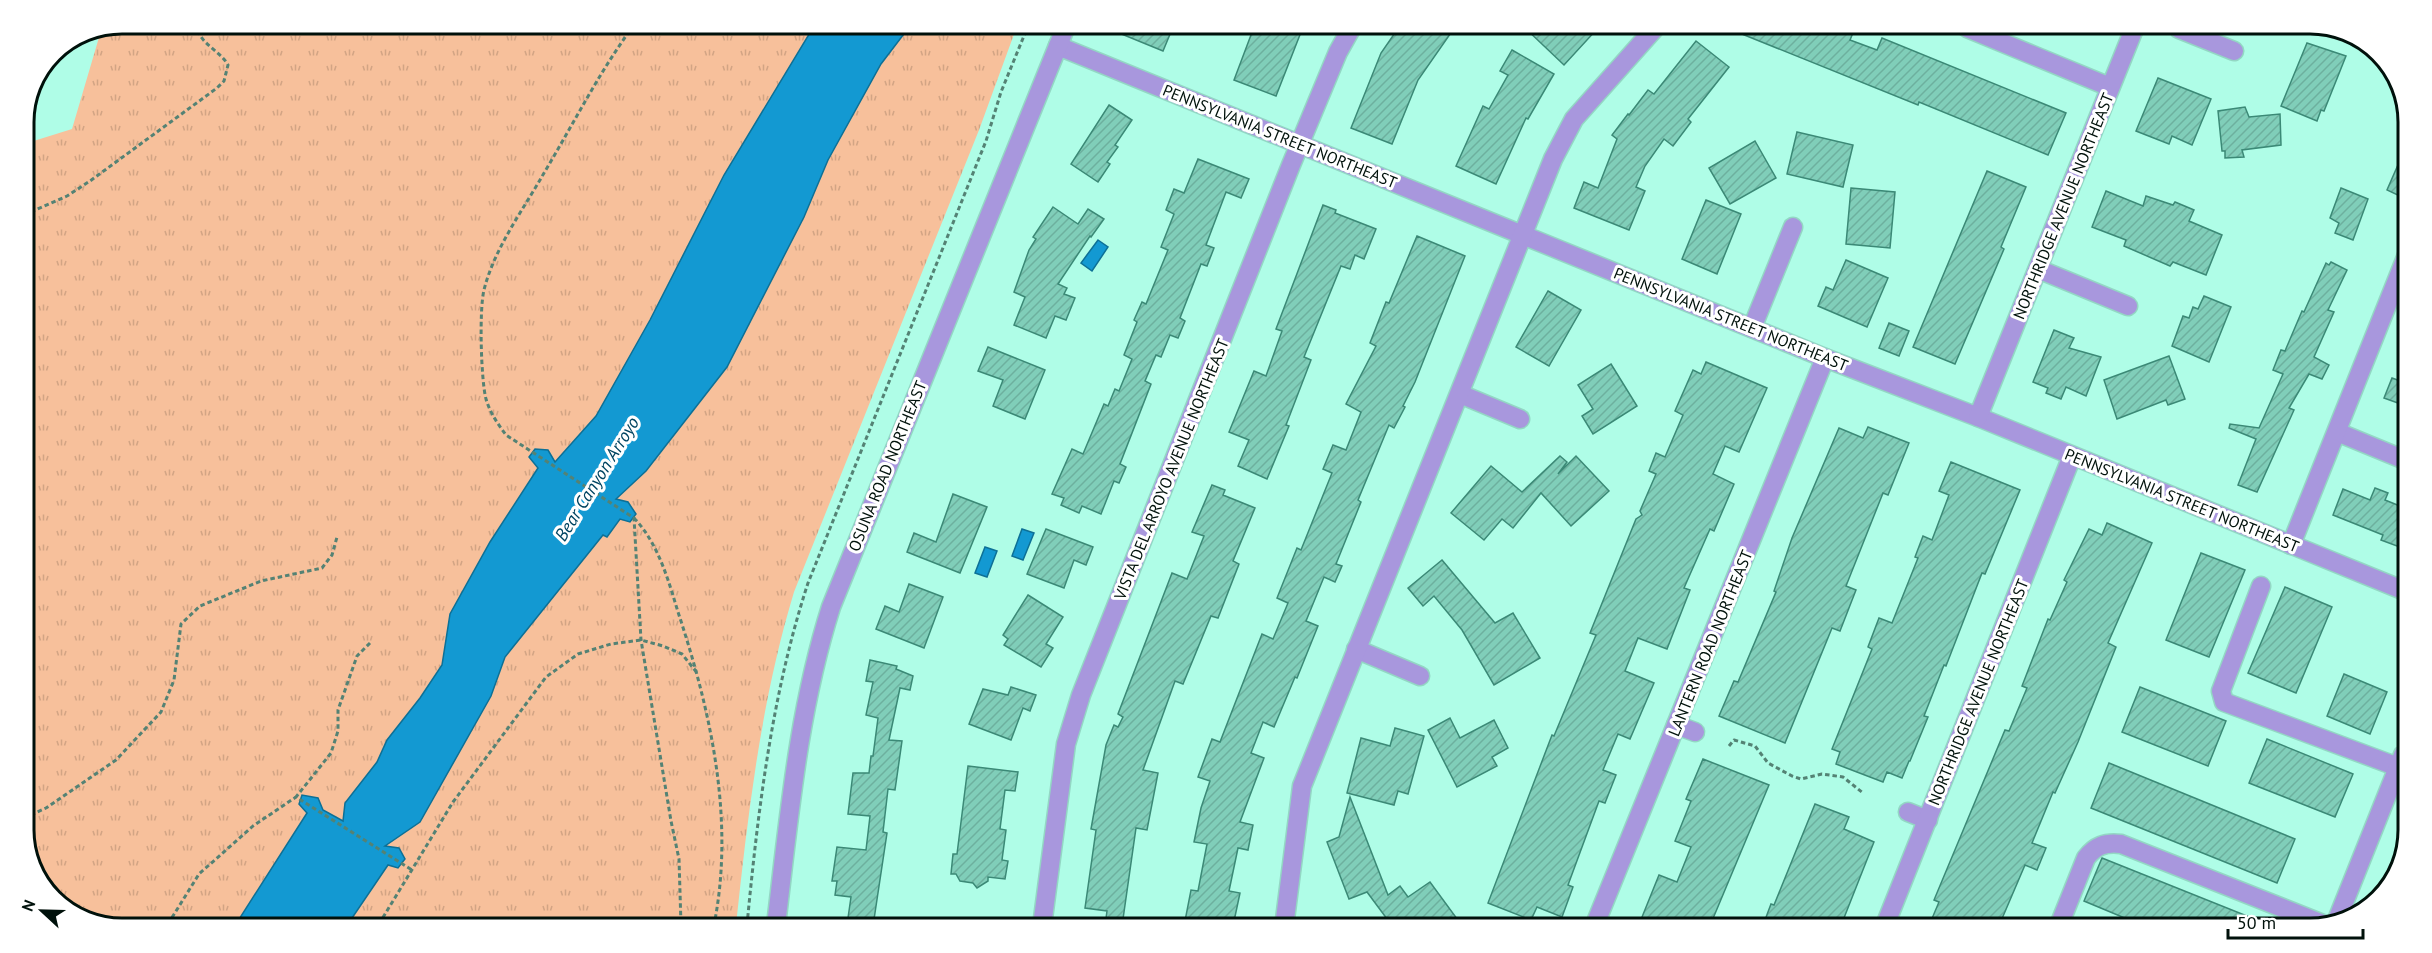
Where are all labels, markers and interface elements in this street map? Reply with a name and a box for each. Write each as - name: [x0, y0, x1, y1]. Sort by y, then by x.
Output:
- street label: PENNSYLVANIA STREET NORTHEAST: [1160, 80, 1400, 192]
- street label: NORTHRIDGE AVENUE NORTHEAST: [2008, 90, 2118, 322]
- street label: PENNSYLVANIA STREET NORTHEAST: [1611, 263, 1851, 375]
- street label: VISTA DEL ARROYO AVENUE NORTHEAST: [1109, 335, 1233, 603]
- street label: OSUNA ROAD NORTHEAST: [844, 378, 930, 554]
- water label: Bear Canyon Arroyo: [549, 412, 644, 545]
- street label: PENNSYLVANIA STREET NORTHEAST: [2062, 444, 2302, 556]
- street label: LANTERN ROAD NORTHEAST: [1663, 547, 1757, 739]
- street label: NORTHRIDGE AVENUE NORTHEAST: [1923, 576, 2033, 808]
- north arrow: [12, 881, 72, 941]
- text: N: [17, 897, 39, 914]
- scale bar: [2228, 902, 2363, 940]
- text: 50 m: [2237, 911, 2276, 934]

